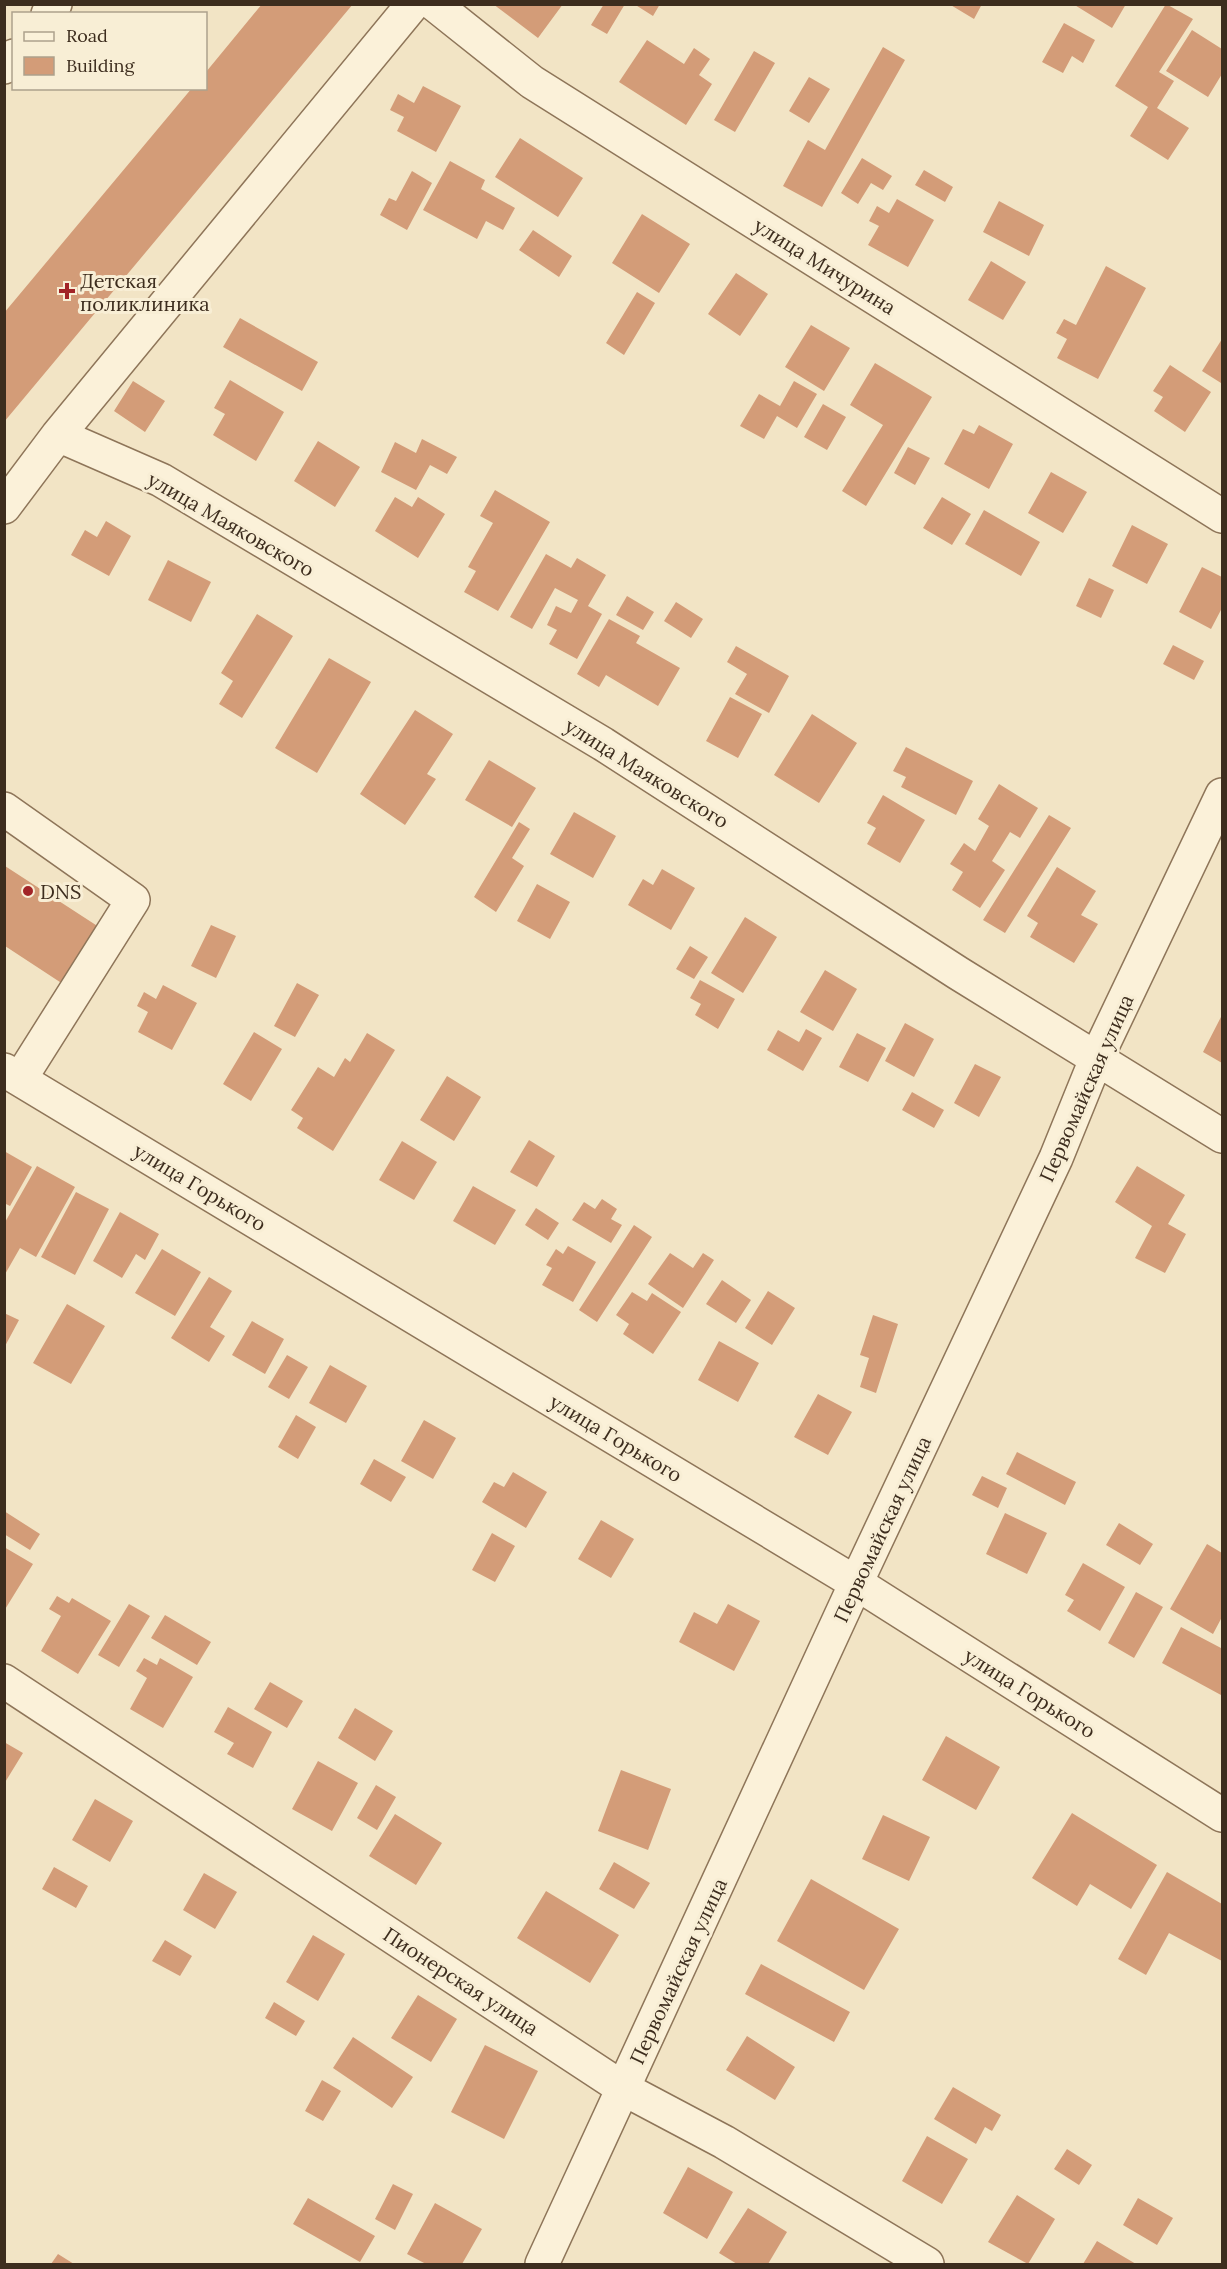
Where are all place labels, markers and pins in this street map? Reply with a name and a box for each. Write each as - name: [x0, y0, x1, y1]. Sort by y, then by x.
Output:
- place label: Детская поликлиника: [80, 268, 210, 316]
- marker: Детская поликлиника: [58, 282, 76, 300]
- place label: DNS: [40, 879, 81, 904]
- marker: DNS: [21, 884, 35, 898]

